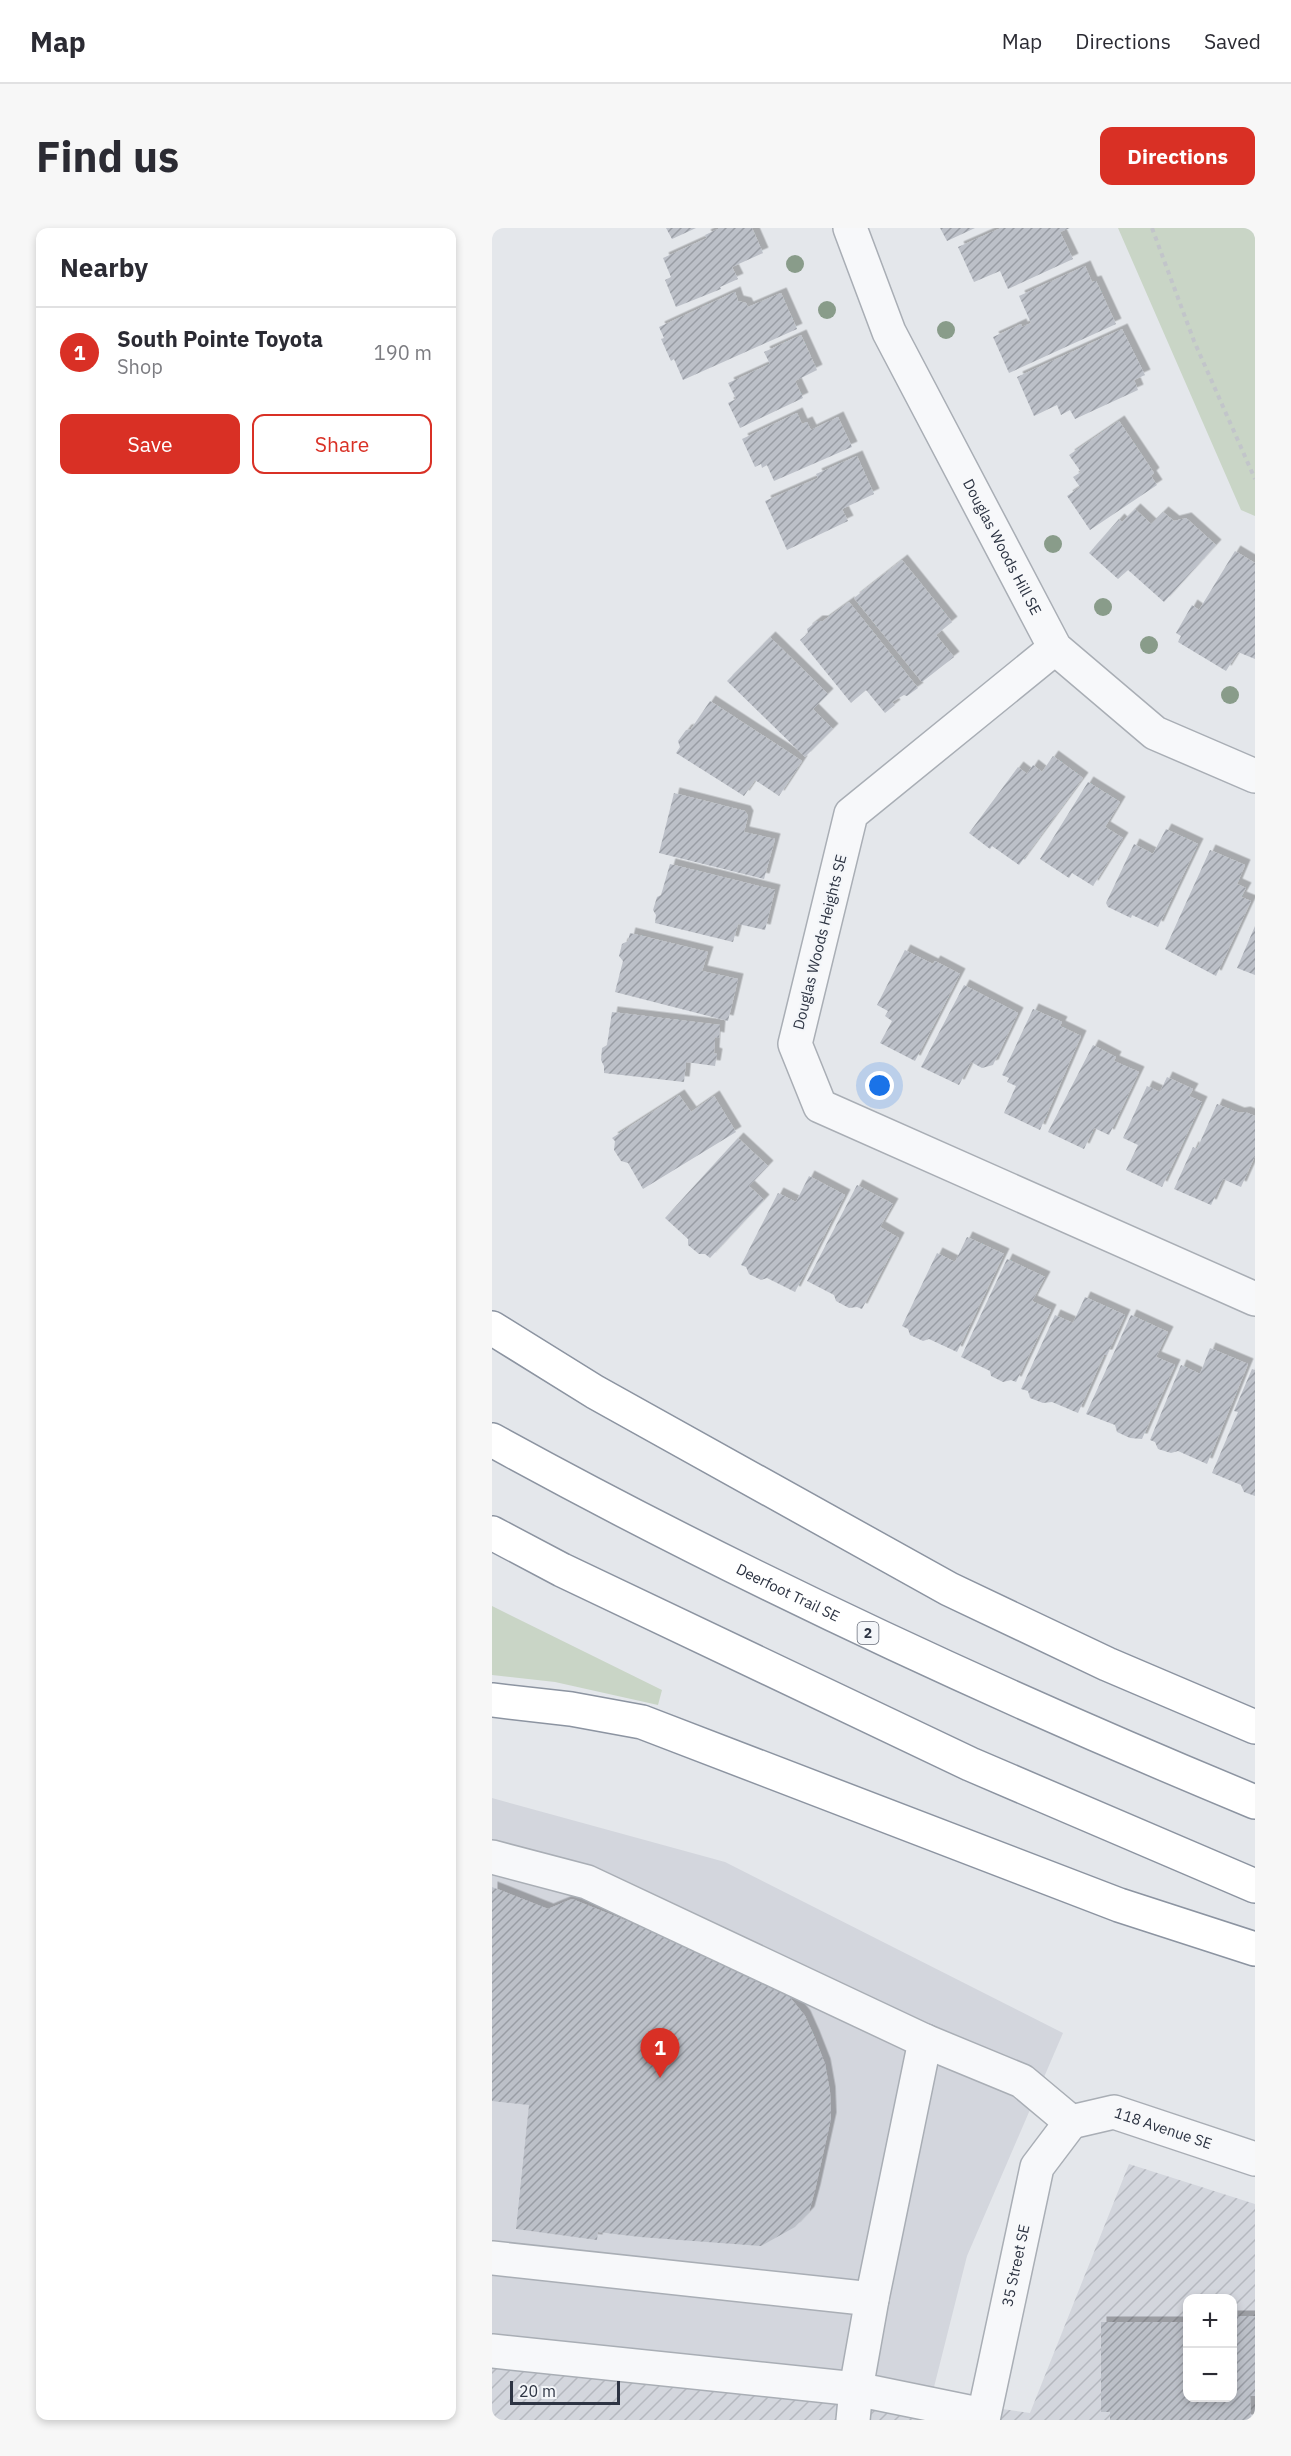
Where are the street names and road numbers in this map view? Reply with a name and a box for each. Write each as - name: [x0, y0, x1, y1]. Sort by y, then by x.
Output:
- street label: Douglas Woods Hill SE: [959, 476, 1046, 618]
- street label: Douglas Woods Heights SE: [789, 852, 850, 1031]
- street label: Deerfoot Trail SE: [733, 1559, 843, 1626]
- road number: 2: [858, 1622, 878, 1644]
- street label: 118 Avenue SE: [1112, 2103, 1215, 2153]
- street label: 35 Street SE: [997, 2222, 1034, 2308]

